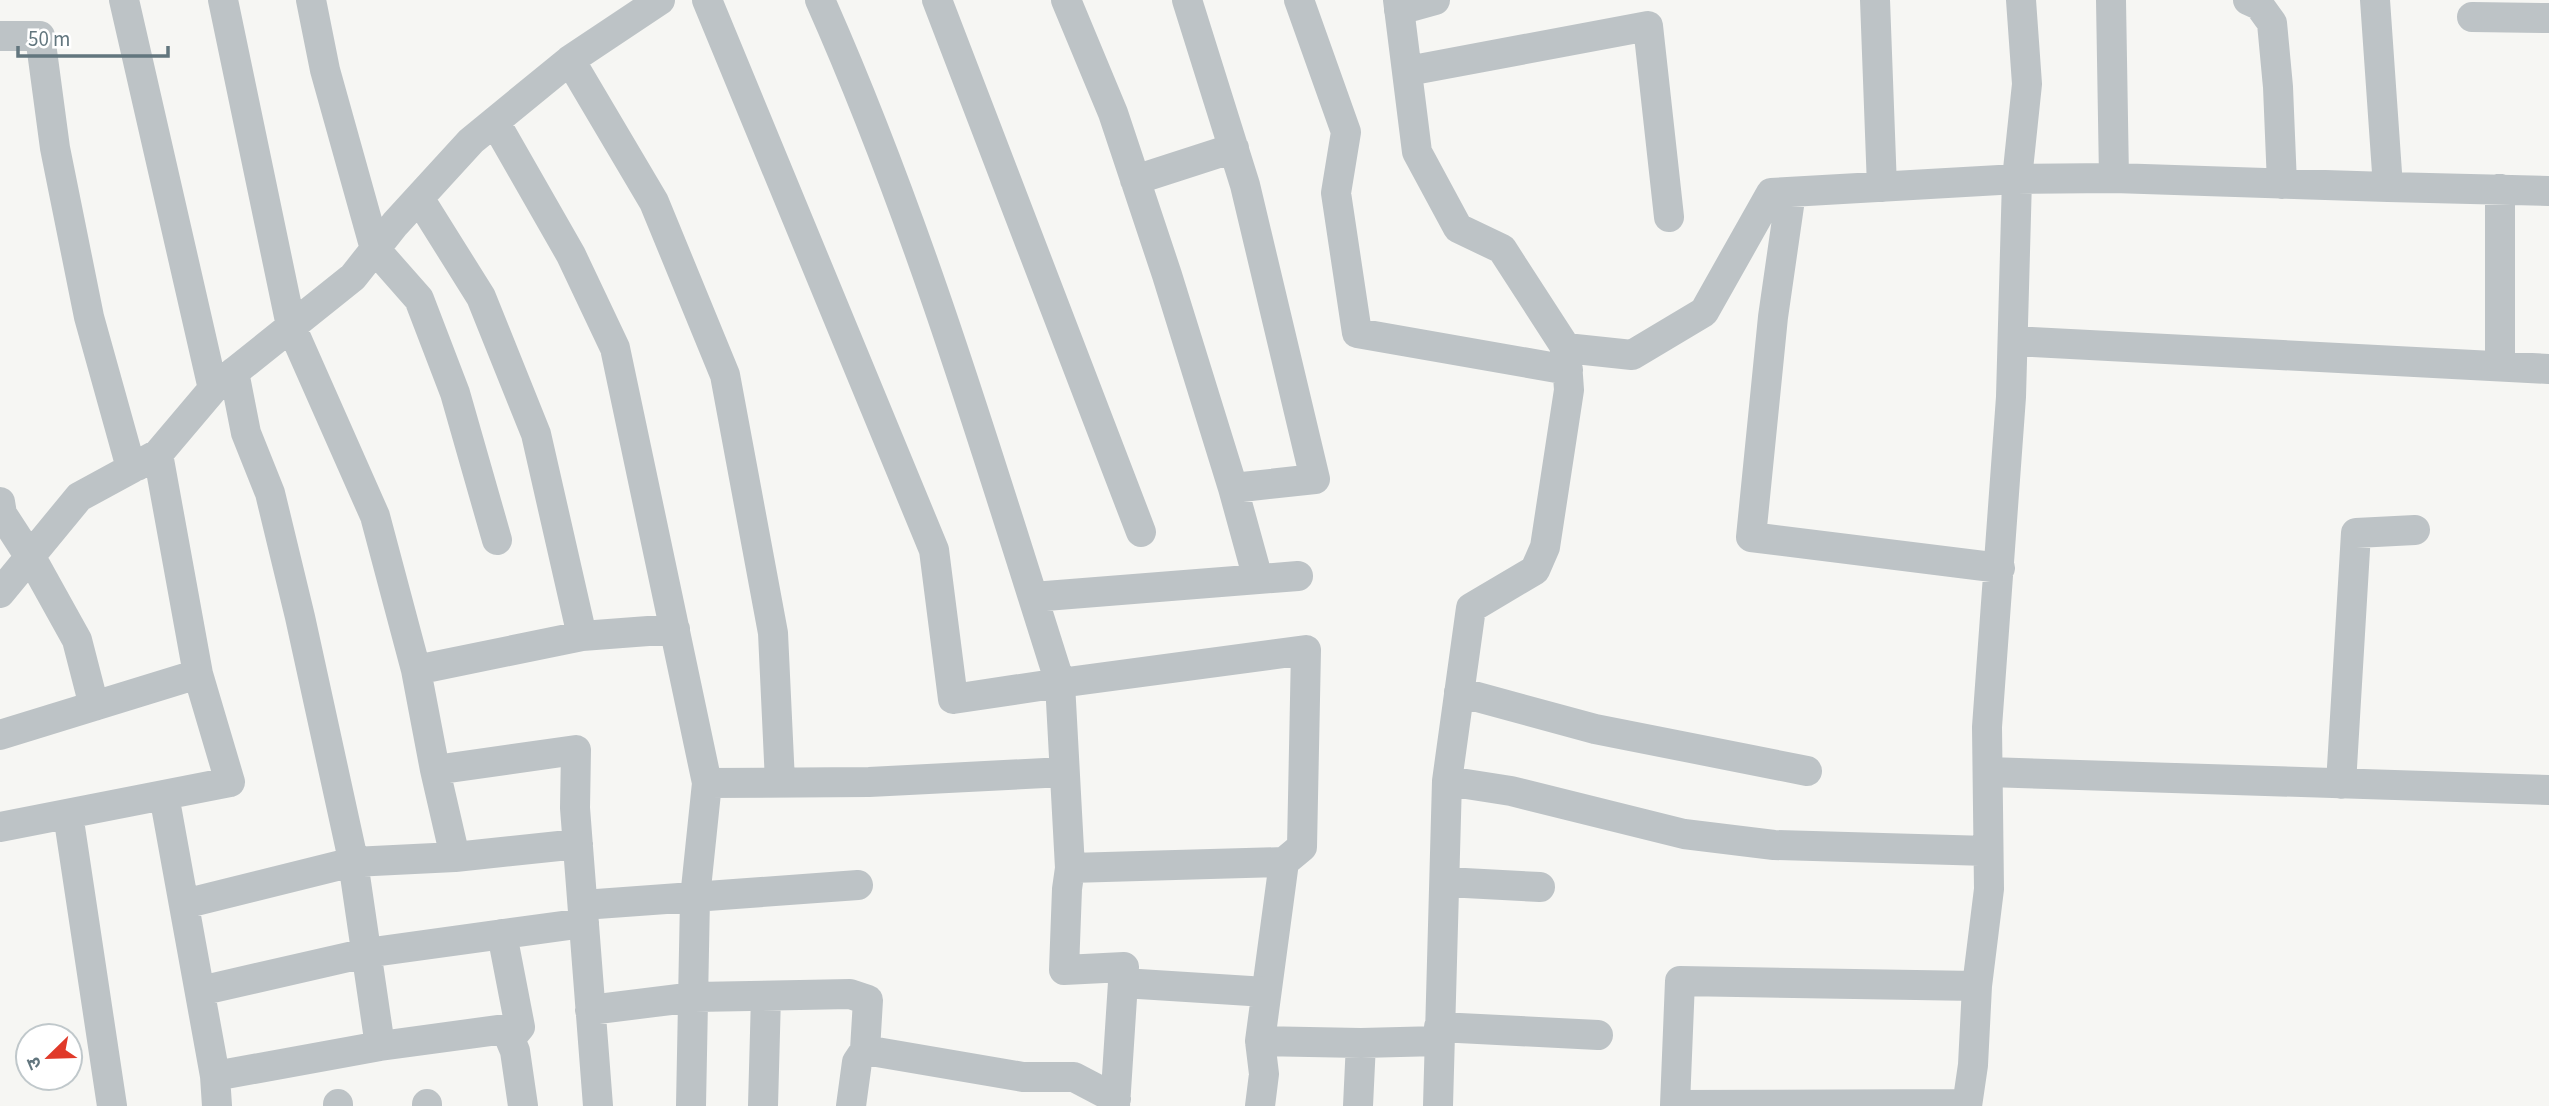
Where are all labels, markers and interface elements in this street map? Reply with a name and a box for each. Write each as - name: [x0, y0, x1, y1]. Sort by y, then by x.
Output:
- scale bar: [18, 14, 168, 58]
- text: 50 m: [28, 24, 70, 54]
- north arrow: [14, 1022, 84, 1092]
- text: उ: [20, 1052, 49, 1073]

